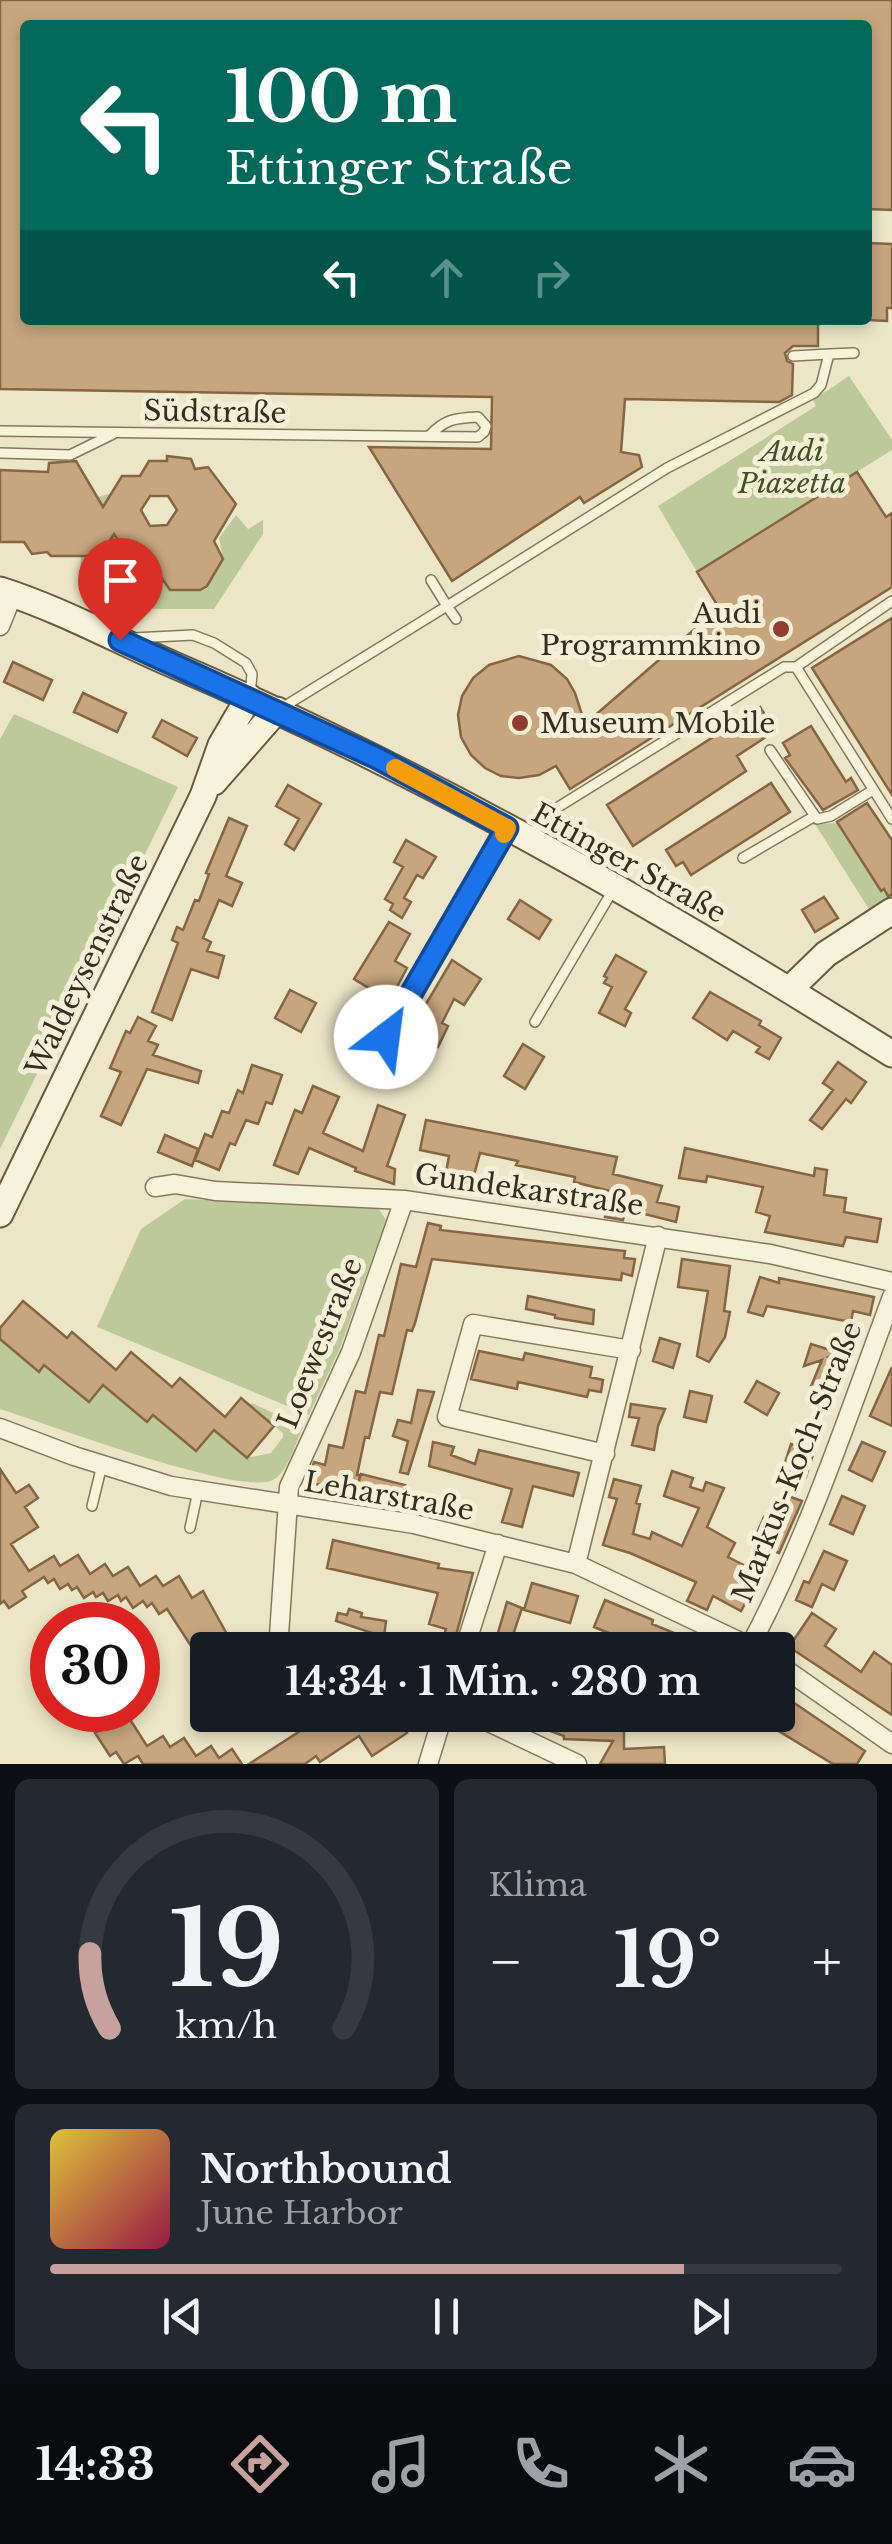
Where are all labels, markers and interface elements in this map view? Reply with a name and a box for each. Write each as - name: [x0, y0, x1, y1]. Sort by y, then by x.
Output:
- text: 100 m: [225, 54, 457, 141]
- icon: left: [60, 60, 190, 190]
- text: Ettinger Straße: [225, 140, 573, 196]
- icon: left: [314, 250, 369, 305]
- icon: ahead: [419, 250, 474, 305]
- icon: right: [524, 250, 579, 305]
- street label: Südstraße: [143, 393, 287, 431]
- park label: Audi Piazetta: [737, 434, 846, 501]
- pin: [78, 538, 163, 641]
- icon: arrive: [93, 553, 148, 608]
- place label: Audi Programmkino: [540, 596, 761, 663]
- marker: Audi Programmkino: [770, 618, 792, 640]
- place label: Museum Mobile: [540, 706, 775, 741]
- marker: Museum Mobile: [509, 712, 531, 734]
- street label: Ettinger Straße: [526, 795, 732, 931]
- street label: Waldeysenstraße: [18, 848, 156, 1083]
- position arrow: [334, 985, 438, 1089]
- street label: Gundekarstraße: [412, 1157, 646, 1223]
- street label: Loewestraße: [270, 1252, 370, 1434]
- street label: Markus-Koch-Straße: [725, 1316, 869, 1608]
- street label: Leharstraße: [301, 1464, 477, 1528]
- speed limit sign: 30: [30, 1602, 160, 1732]
- text: 14:34 · 1 Min. · 280 m: [285, 1658, 700, 1705]
- text: Klima: [489, 1865, 587, 1905]
- text: 19: [169, 1885, 284, 2014]
- text: 19°: [613, 1914, 722, 2007]
- text: −: [489, 1928, 523, 1996]
- text: +: [812, 1928, 842, 1996]
- text: km/h: [176, 2003, 277, 2048]
- text: Northbound: [200, 2146, 452, 2193]
- text: June Harbor: [200, 2193, 403, 2233]
- icon: previous: [155, 2289, 210, 2344]
- icon: pause: [419, 2289, 474, 2344]
- icon: next: [683, 2289, 738, 2344]
- icon: directions: [225, 2429, 295, 2499]
- icon: music: [366, 2429, 436, 2499]
- icon: phone: [506, 2429, 576, 2499]
- icon: climate: [646, 2429, 716, 2499]
- icon: car: [787, 2429, 857, 2499]
- text: 14:33: [35, 2436, 155, 2492]

